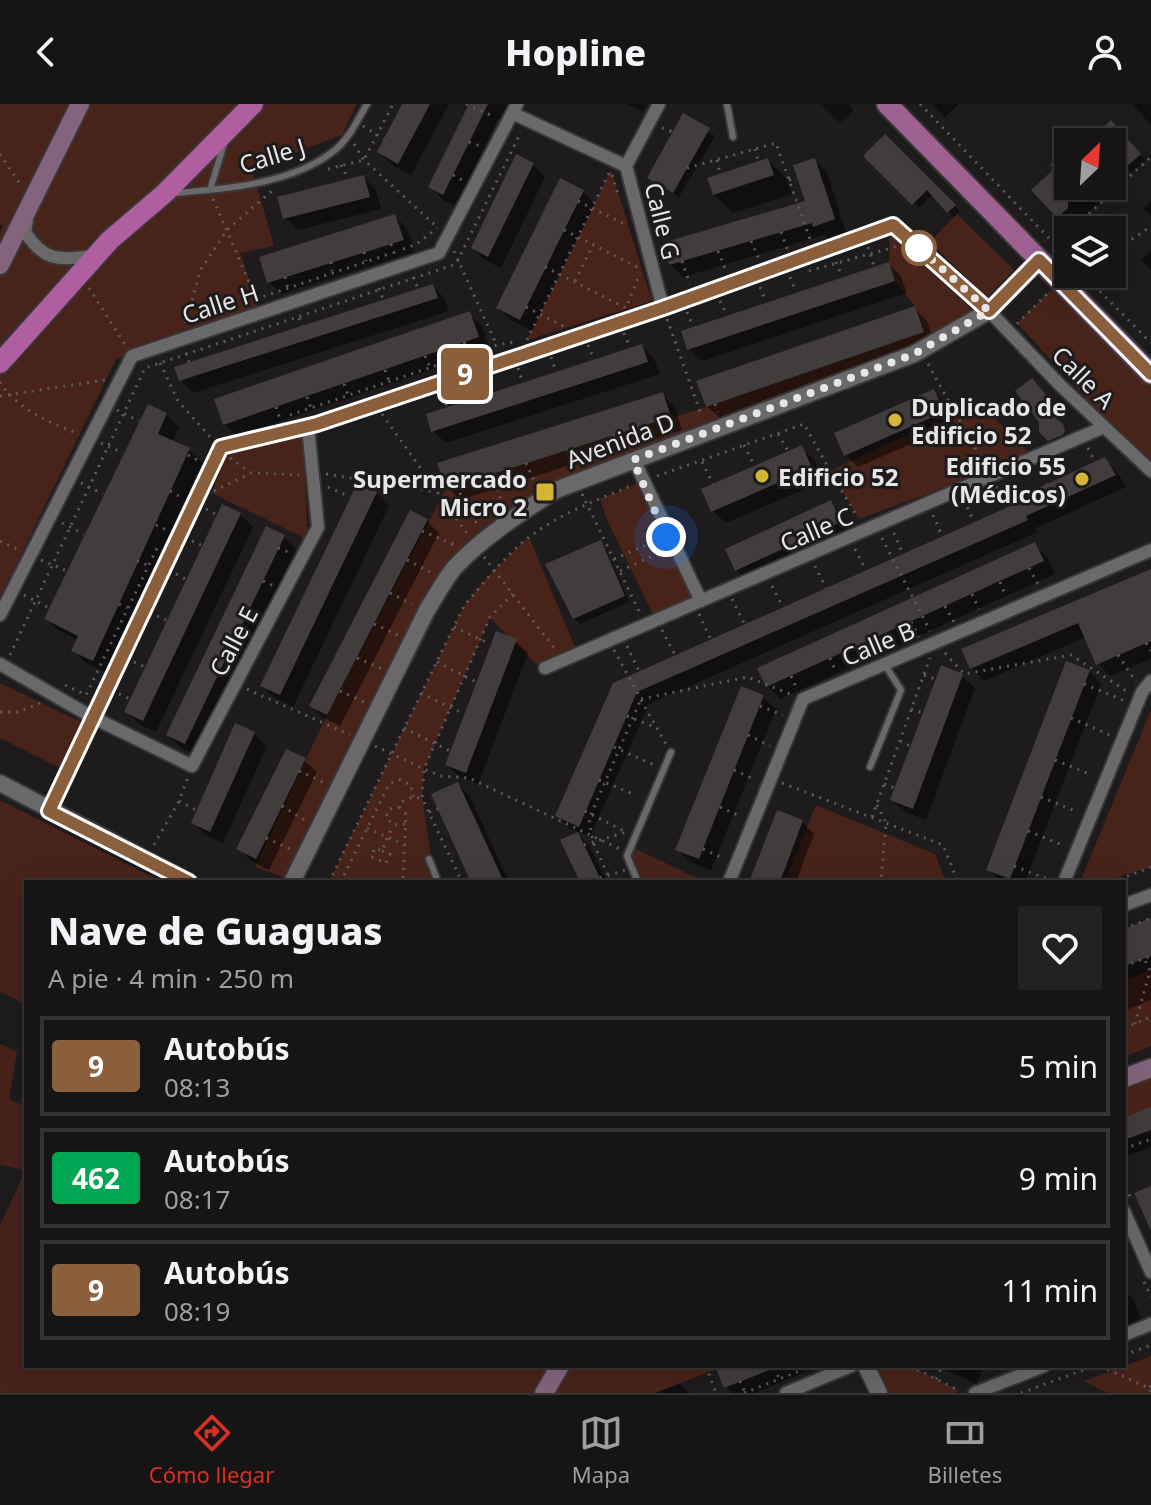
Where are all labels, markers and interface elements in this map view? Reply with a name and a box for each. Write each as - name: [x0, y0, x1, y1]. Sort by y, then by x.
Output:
- text: Hopline: [505, 28, 646, 77]
- icon: back: [24, 30, 68, 74]
- icon: person: [1083, 30, 1127, 74]
- north arrow: [1054, 128, 1126, 200]
- map controls: [1054, 128, 1126, 288]
- street label: Calle J: [235, 129, 309, 181]
- street label: Calle G: [638, 179, 688, 263]
- button: layers: [1054, 216, 1126, 288]
- unlabelled marker: [902, 231, 936, 265]
- street label: Calle H: [178, 275, 262, 331]
- street label: Calle A: [1045, 338, 1123, 416]
- line badge: 9: [439, 348, 491, 400]
- text: 9: [457, 355, 473, 393]
- place label: Duplicado de Edificio 52: [911, 390, 1066, 451]
- street label: Avenida D: [561, 404, 679, 476]
- marker: Duplicado de Edificio 52: [886, 411, 904, 429]
- place label: Edificio 55 (Médicos): [946, 449, 1066, 510]
- place label: Edificio 52: [778, 460, 898, 493]
- place label: Supermercado Micro 2: [353, 462, 527, 523]
- marker: Edificio 52: [753, 467, 771, 485]
- marker: Edificio 55 (Médicos): [1073, 470, 1091, 488]
- marker: Supermercado Micro 2: [534, 481, 556, 503]
- street label: Calle C: [775, 499, 857, 559]
- your location: [646, 517, 686, 557]
- street label: Calle E: [201, 601, 265, 681]
- street label: Calle B: [836, 613, 920, 673]
- text: Nave de Guaguas: [48, 904, 383, 956]
- button: heart: [1018, 906, 1102, 990]
- text: A pie · 4 min · 250 m: [48, 960, 294, 996]
- text: Autobús: [164, 1028, 290, 1069]
- text: 5 min: [1019, 1046, 1098, 1087]
- text: 9: [88, 1047, 104, 1085]
- text: 08:13: [164, 1069, 230, 1105]
- text: Autobús: [164, 1140, 290, 1181]
- text: 9 min: [1019, 1158, 1098, 1199]
- text: 462: [72, 1159, 120, 1197]
- text: 08:17: [164, 1181, 230, 1217]
- text: Autobús: [164, 1252, 290, 1293]
- text: 11 min: [1002, 1270, 1098, 1311]
- text: 9: [88, 1271, 104, 1309]
- text: 08:19: [164, 1293, 230, 1329]
- tab: Cómo llegar: [149, 1411, 274, 1489]
- tab: Mapa: [572, 1411, 630, 1489]
- tab: Billetes: [928, 1411, 1002, 1489]

